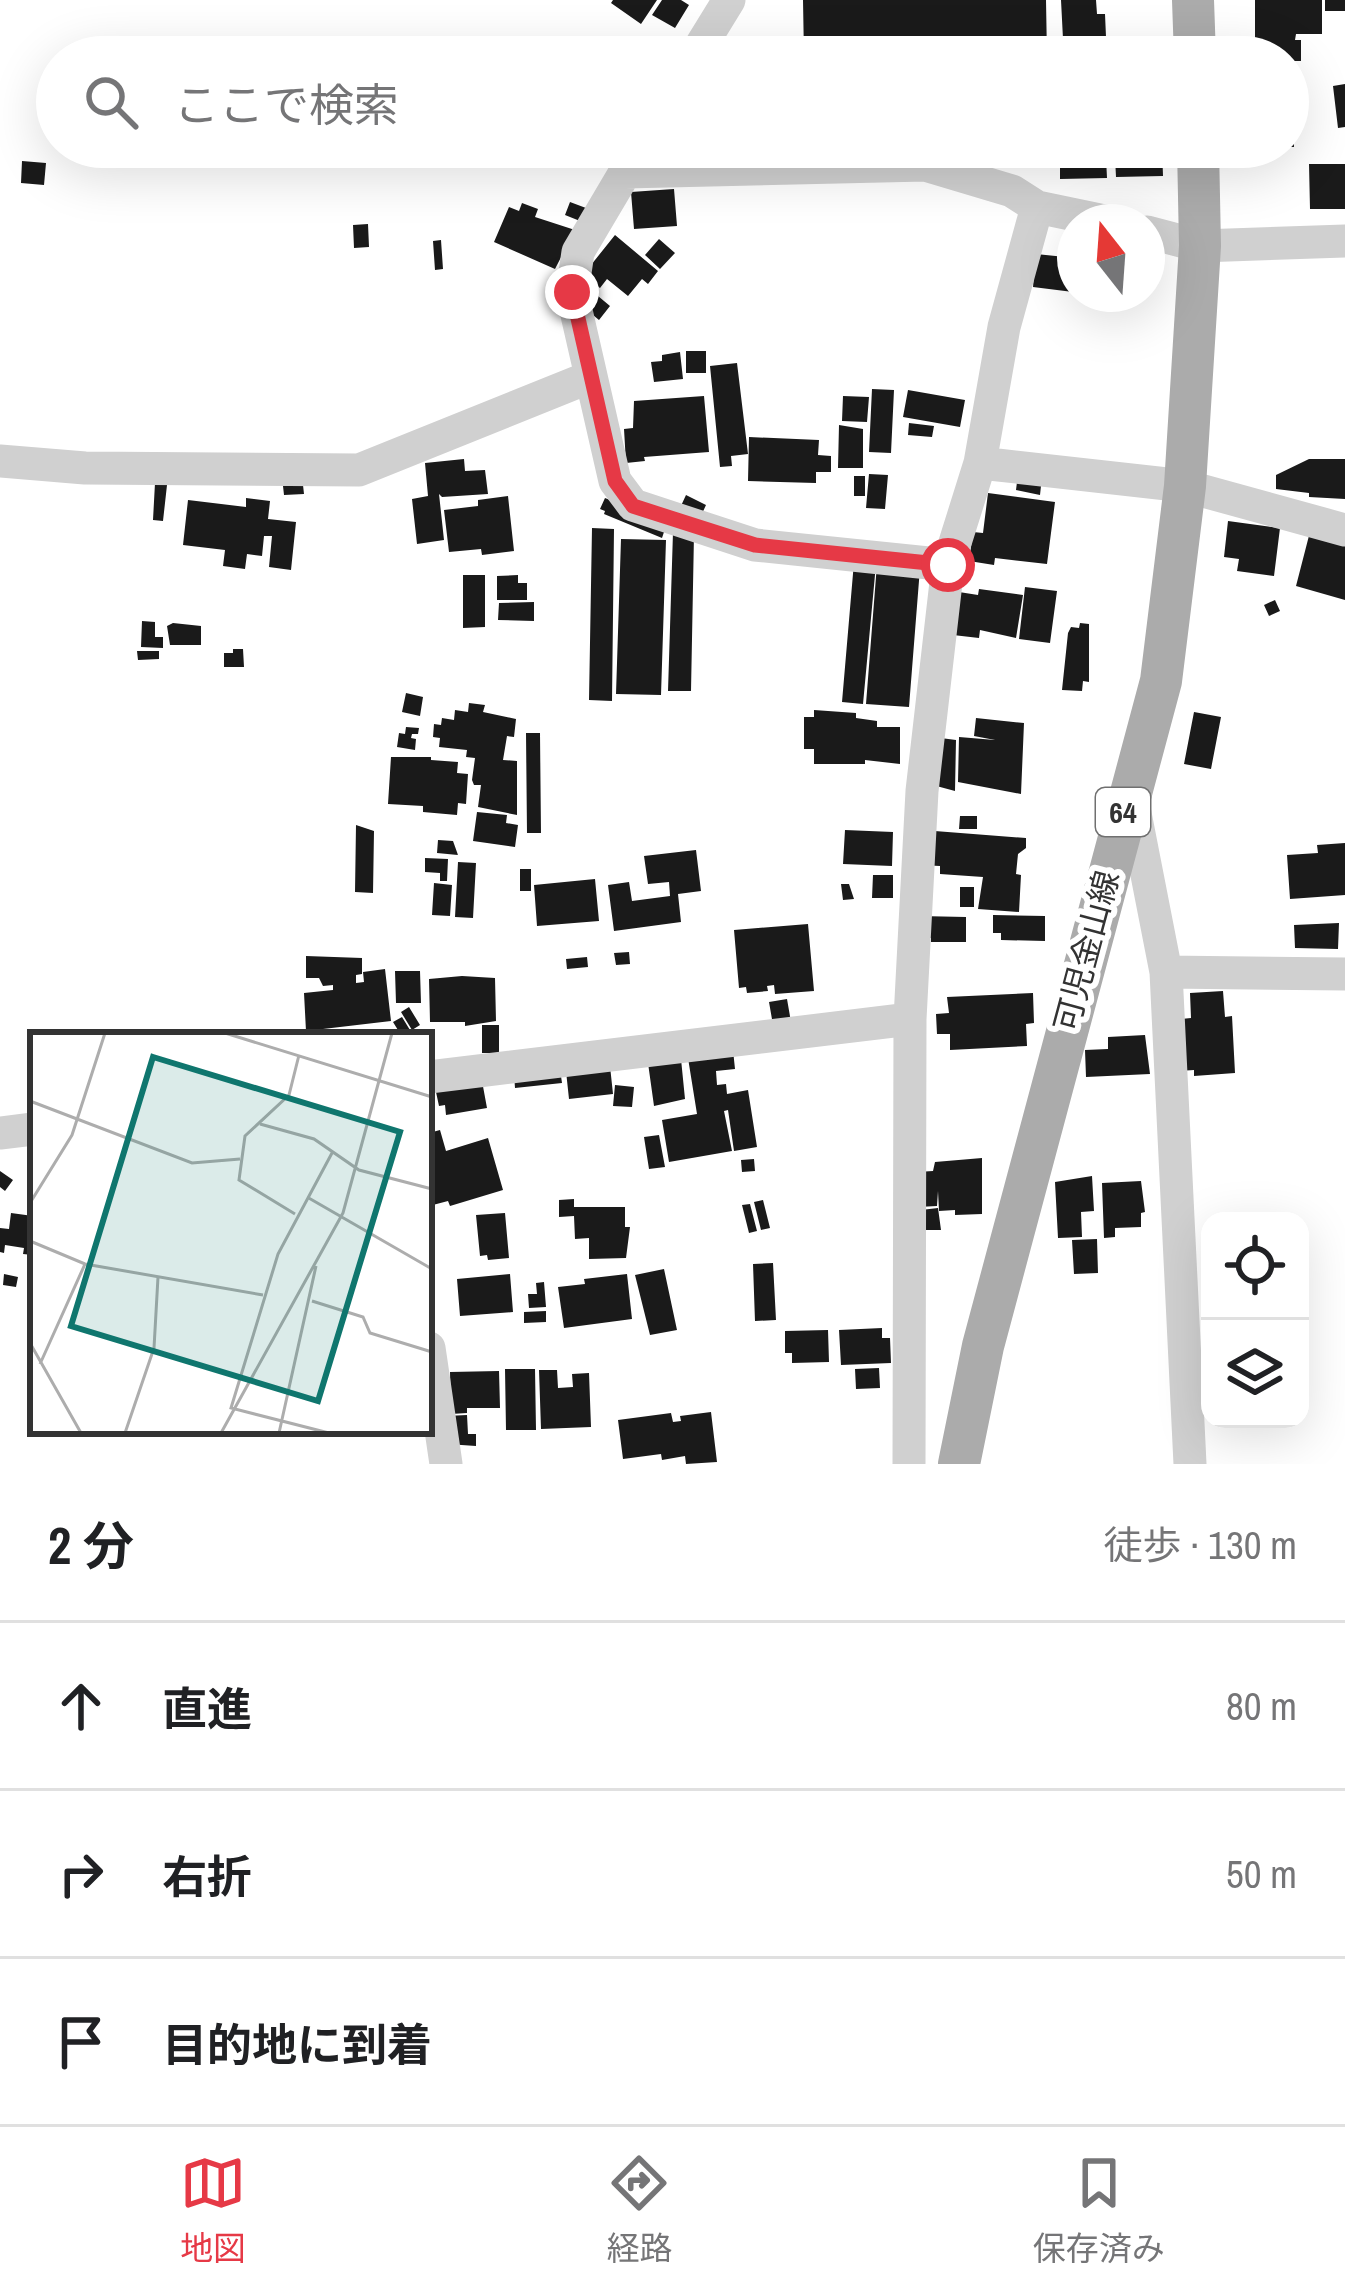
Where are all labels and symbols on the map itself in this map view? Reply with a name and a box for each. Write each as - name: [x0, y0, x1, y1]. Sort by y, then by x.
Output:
- north arrow: [1057, 204, 1165, 312]
- route end: [545, 265, 599, 319]
- route start: [921, 538, 975, 592]
- road number: 64: [1096, 788, 1150, 836]
- street label: 可児金山線: [1043, 866, 1129, 1036]
- inset map: [30, 1032, 432, 1434]

